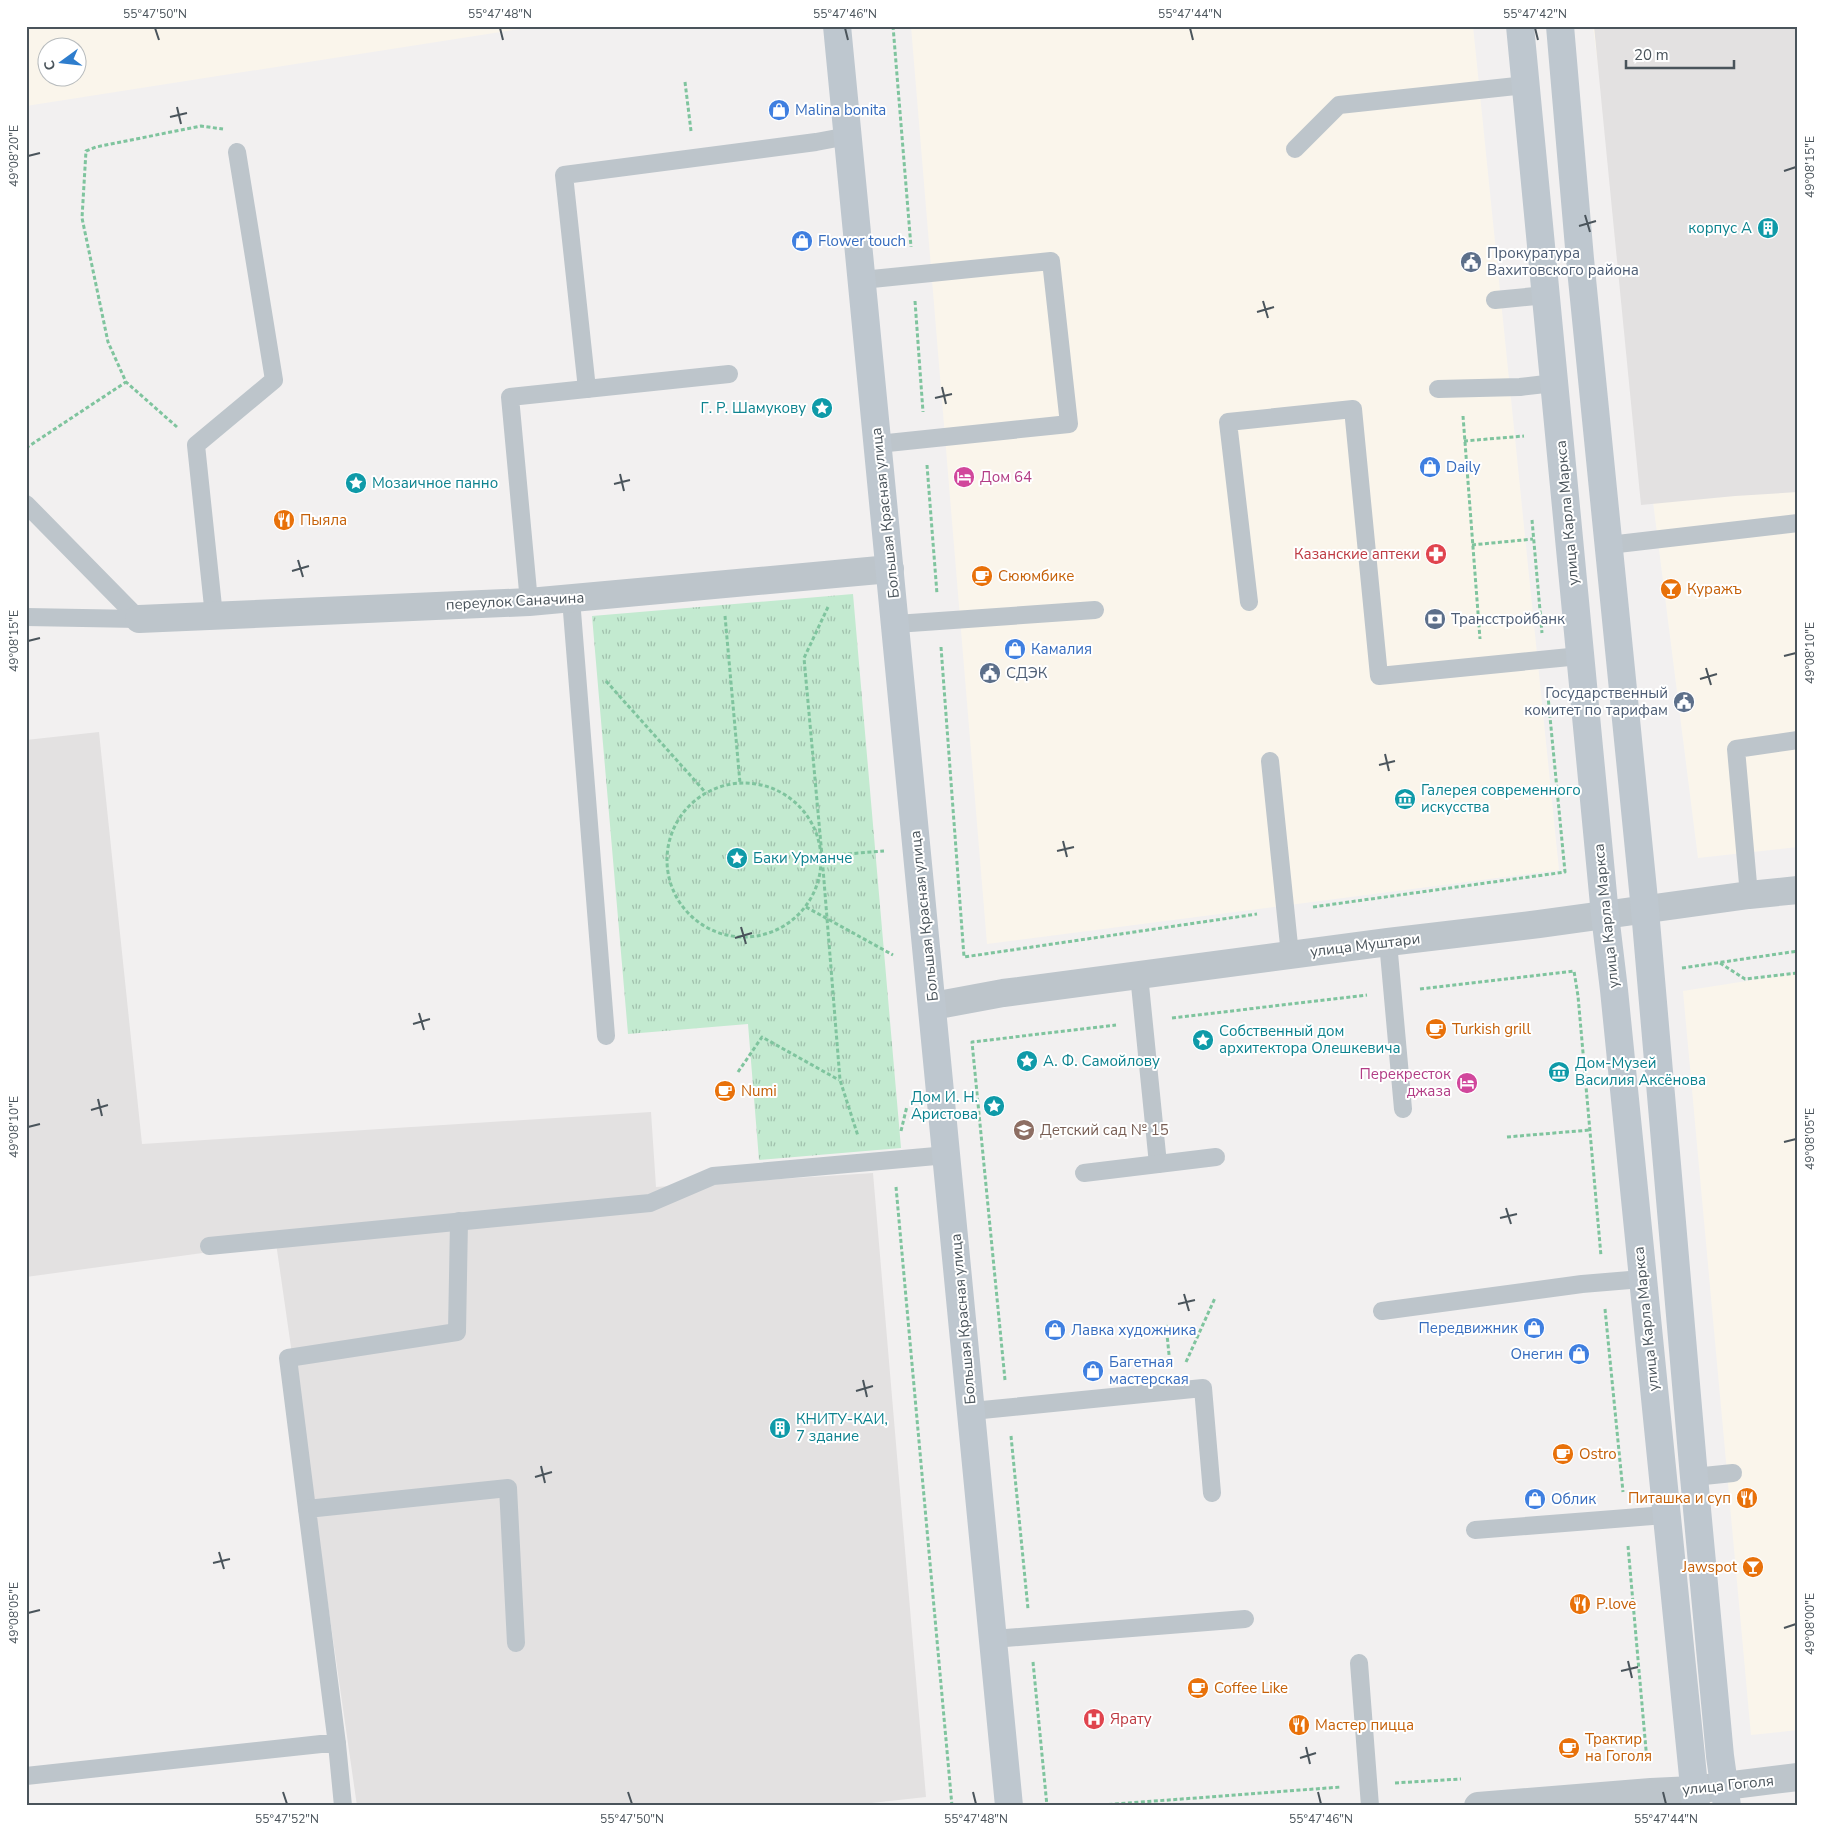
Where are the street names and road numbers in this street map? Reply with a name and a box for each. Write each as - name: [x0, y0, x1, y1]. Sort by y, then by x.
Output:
- street label: Большая Красная улица: [866, 427, 904, 599]
- street label: улица Карла Маркса: [1551, 440, 1583, 586]
- street label: переулок Саначина: [445, 587, 585, 615]
- street label: Большая Красная улица: [905, 830, 943, 1002]
- street label: улица Карла Маркса: [1588, 843, 1624, 989]
- street label: улица Муштари: [1309, 928, 1421, 962]
- street label: Большая Красная улица: [946, 1233, 980, 1405]
- street label: улица Карла Маркса: [1628, 1246, 1664, 1392]
- street label: улица Гоголя: [1681, 1770, 1775, 1800]

